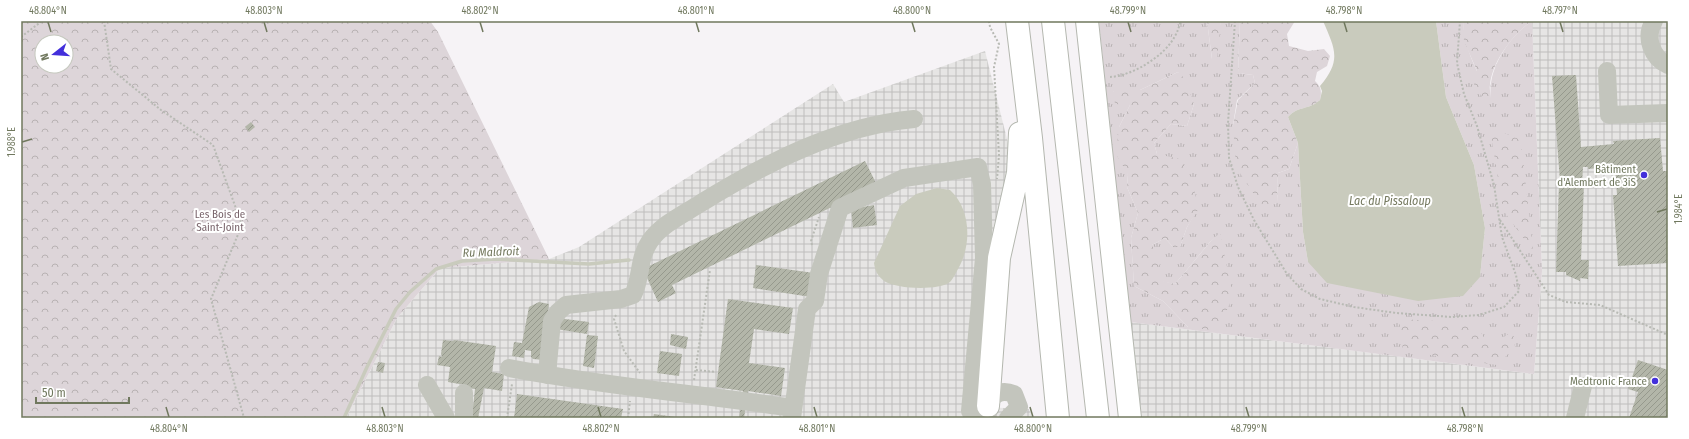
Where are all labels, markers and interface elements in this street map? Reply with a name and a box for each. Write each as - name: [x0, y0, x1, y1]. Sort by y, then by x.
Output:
- text: 48.804°N: [29, 5, 67, 17]
- text: 48.803°N: [245, 5, 283, 17]
- text: 48.802°N: [461, 5, 499, 17]
- text: 48.801°N: [678, 5, 714, 17]
- text: 48.800°N: [893, 5, 931, 17]
- text: 48.799°N: [1110, 5, 1146, 17]
- text: 48.798°N: [1326, 5, 1362, 17]
- text: 48.797°N: [1542, 5, 1578, 17]
- north arrow: [34, 34, 74, 74]
- text: N: [38, 52, 52, 62]
- text: 1.988°E: [6, 127, 18, 157]
- place label: Bâtiment d'Alembert de 3iS: [1557, 163, 1637, 189]
- marker: Bâtiment d'Alembert de 3iS: [1639, 170, 1649, 180]
- water label: Lac du Pissaloup: [1349, 194, 1431, 208]
- text: 1.984°E: [1673, 194, 1685, 224]
- park label: Les Bois de Saint-Joint: [195, 208, 245, 234]
- water label: Ru Maldroit: [462, 244, 520, 260]
- place label: Medtronic France: [1570, 375, 1647, 388]
- marker: Medtronic France: [1650, 376, 1660, 386]
- scale bar: [36, 379, 129, 405]
- text: 50 m: [42, 386, 66, 400]
- text: 48.804°N: [150, 423, 188, 435]
- text: 48.803°N: [366, 423, 404, 435]
- text: 48.802°N: [582, 423, 620, 435]
- text: 48.801°N: [799, 423, 835, 435]
- text: 48.800°N: [1014, 423, 1052, 435]
- text: 48.799°N: [1231, 423, 1267, 435]
- text: 48.798°N: [1447, 423, 1483, 435]

